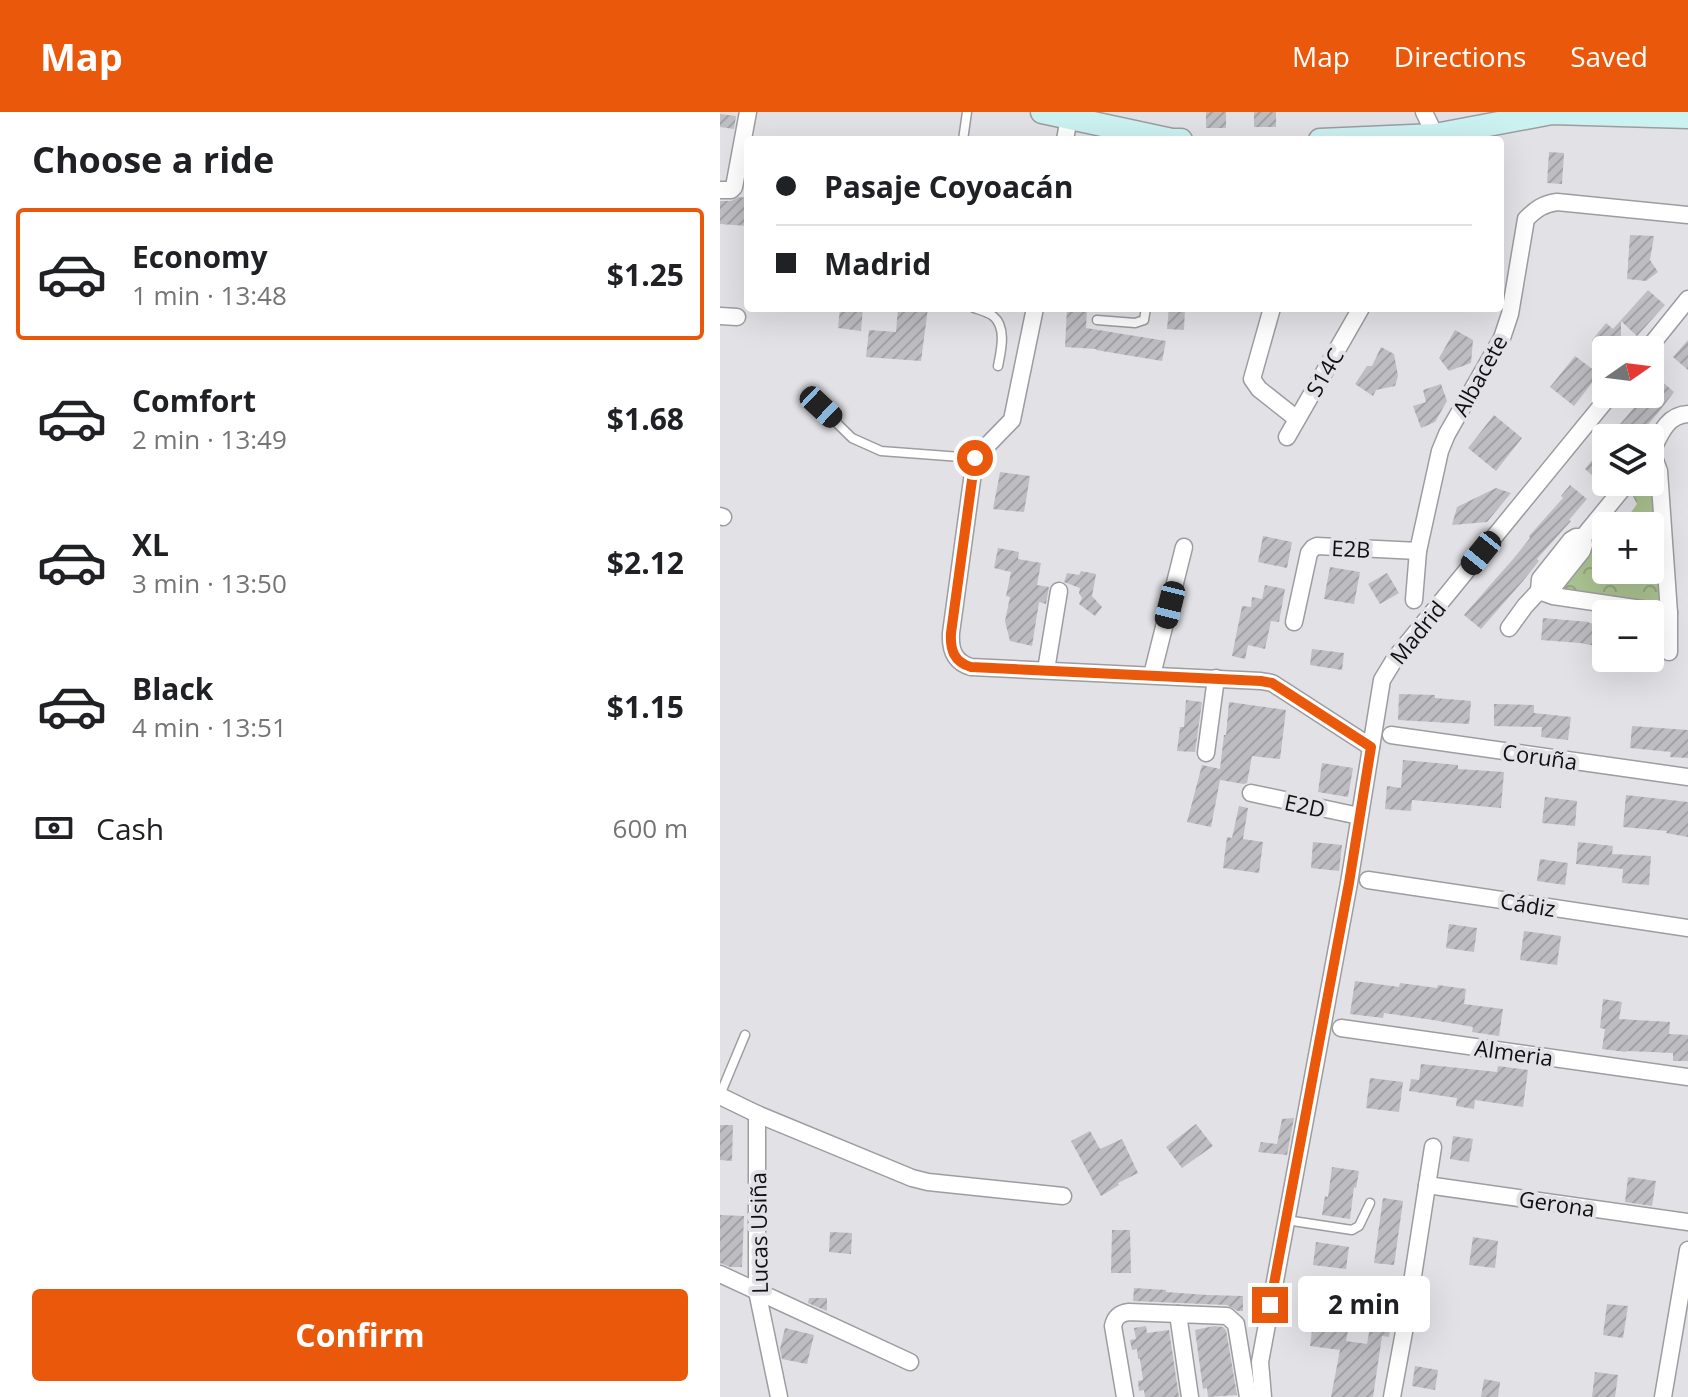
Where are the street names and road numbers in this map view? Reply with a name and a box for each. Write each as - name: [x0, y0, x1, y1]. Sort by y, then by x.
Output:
- street label: Albacete: [1444, 329, 1514, 421]
- street label: S14C: [1298, 342, 1350, 402]
- street label: E2B: [1331, 532, 1371, 564]
- street label: Madrid: [1382, 594, 1452, 670]
- street label: Coruña: [1501, 736, 1579, 776]
- street label: E2D: [1282, 786, 1328, 824]
- street label: Cádiz: [1498, 885, 1558, 923]
- street label: Almeria: [1473, 1032, 1555, 1072]
- street label: Lucas Usiña: [742, 1172, 774, 1294]
- street label: Gerona: [1517, 1183, 1597, 1223]

